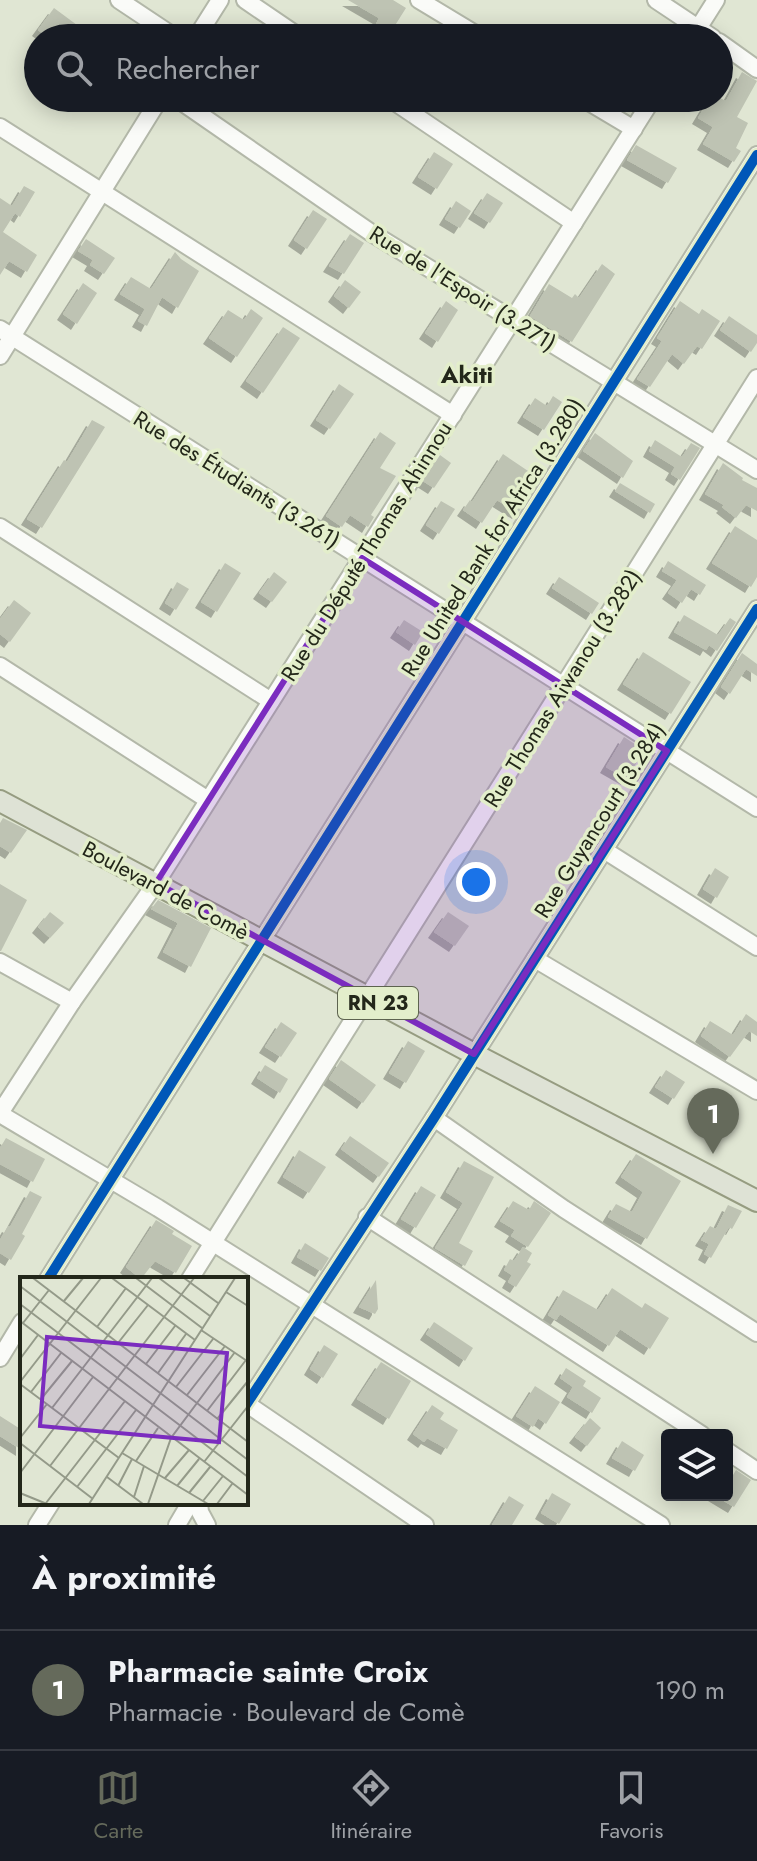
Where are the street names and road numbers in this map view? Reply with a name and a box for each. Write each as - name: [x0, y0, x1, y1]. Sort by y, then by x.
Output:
- street label: Rue de l'Espoir (3.271): [363, 217, 563, 359]
- street label: Rue United Bank for Africa (3.280): [393, 391, 591, 683]
- street label: Rue des Étudiants (3.261): [128, 402, 346, 556]
- street label: Rue du Député Thomas Ahinnou: [273, 415, 459, 687]
- street label: Rue Thomas Aiwanou (3.282): [475, 563, 649, 813]
- street label: Rue Guyancourt (3.284): [526, 716, 672, 924]
- street label: Boulevard de Comè: [77, 832, 255, 948]
- road number: RN 23: [338, 987, 418, 1019]

